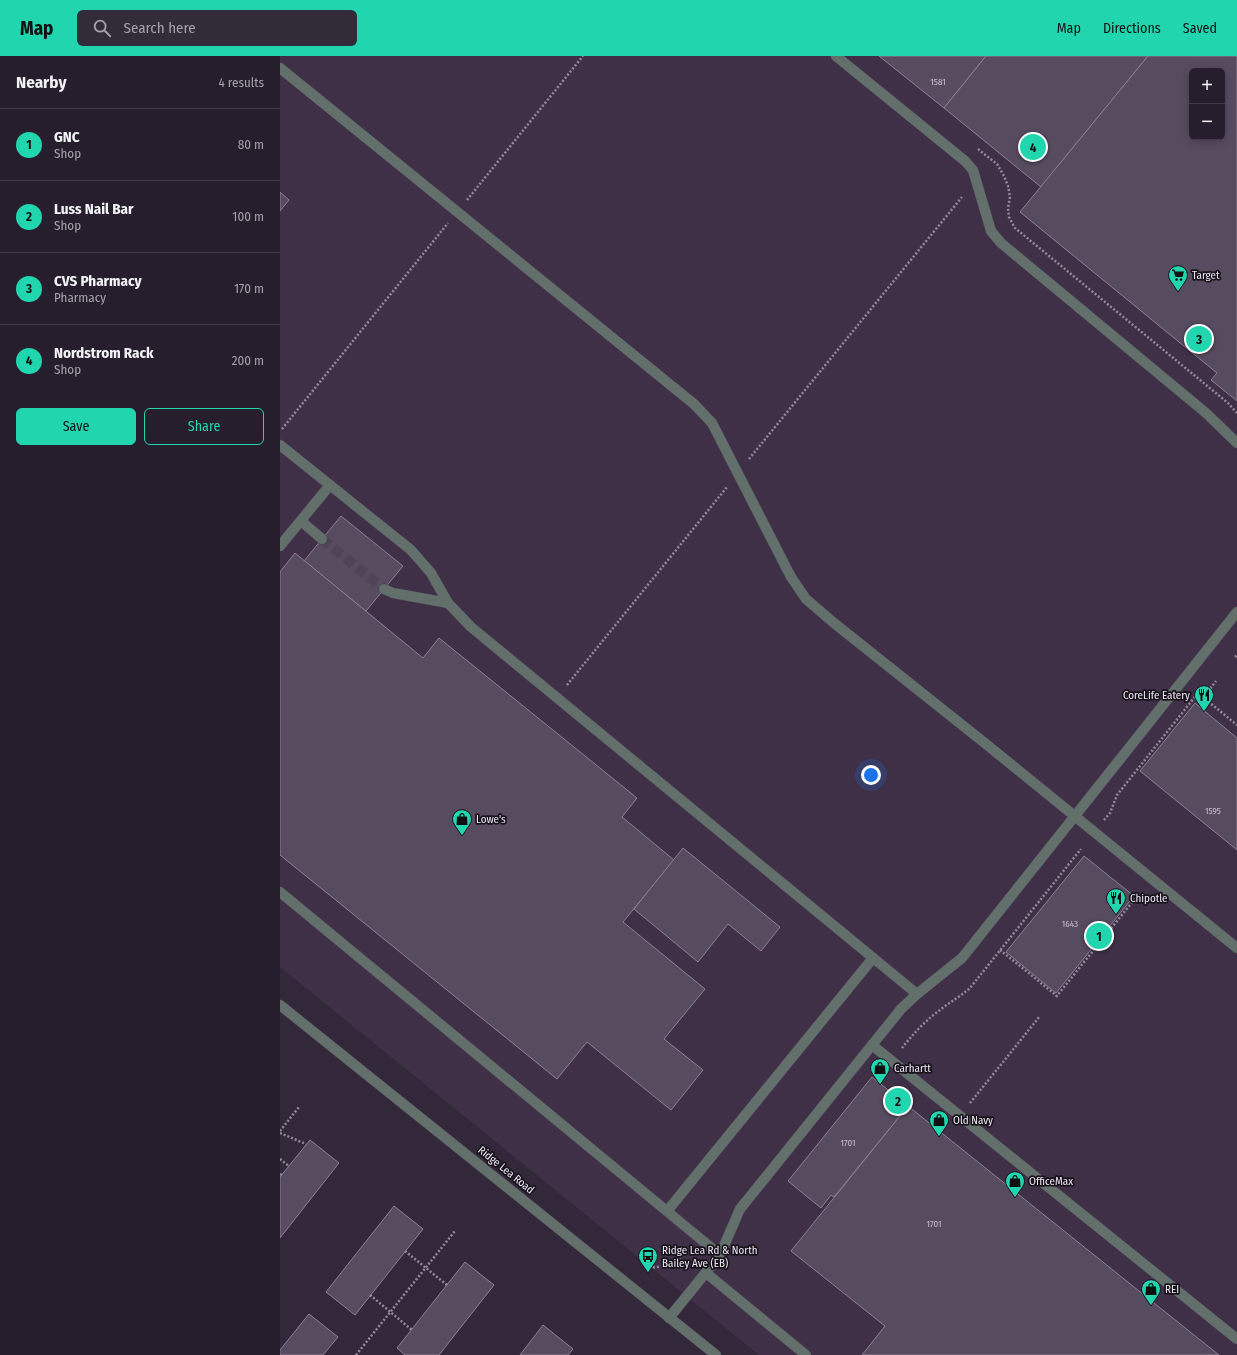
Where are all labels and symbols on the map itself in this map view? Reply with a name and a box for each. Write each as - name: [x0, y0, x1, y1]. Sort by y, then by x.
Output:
- house number: 1581: [930, 77, 946, 87]
- pin: 4: [1020, 132, 1046, 162]
- supermarket icon: Target: [1167, 264, 1189, 292]
- place label: Target: [1192, 269, 1220, 282]
- pin: 3: [1186, 324, 1212, 354]
- restaurant icon: CoreLife Eatery: [1193, 684, 1215, 712]
- place label: CoreLife Eatery: [1123, 689, 1190, 702]
- your location: [861, 765, 881, 785]
- house number: 1595: [1205, 806, 1221, 816]
- shop icon: Lowe's: [451, 808, 473, 836]
- place label: Lowe's: [476, 813, 506, 826]
- restaurant icon: Chipotle: [1105, 887, 1127, 915]
- place label: Chipotle: [1130, 892, 1167, 905]
- house number: 1643: [1062, 919, 1078, 929]
- pin: 1: [1086, 921, 1112, 951]
- shop icon: Carhartt: [869, 1057, 891, 1085]
- place label: Carhartt: [894, 1062, 931, 1075]
- pin: 2: [885, 1086, 911, 1116]
- shop icon: Old Navy: [928, 1109, 950, 1137]
- place label: Old Navy: [953, 1114, 993, 1127]
- house number: 1701: [840, 1138, 856, 1148]
- street label: Ridge Lea Road: [475, 1143, 537, 1197]
- shop icon: OfficeMax: [1004, 1170, 1026, 1198]
- place label: OfficeMax: [1029, 1175, 1073, 1188]
- house number: 1701: [926, 1219, 942, 1229]
- place label: Ridge Lea Rd & North Bailey Ave (EB): [662, 1244, 758, 1270]
- bus stop icon: Ridge Lea Rd & North Bailey Ave (EB): [637, 1245, 659, 1273]
- shop icon: REI: [1140, 1278, 1162, 1306]
- place label: REI: [1165, 1283, 1179, 1296]

